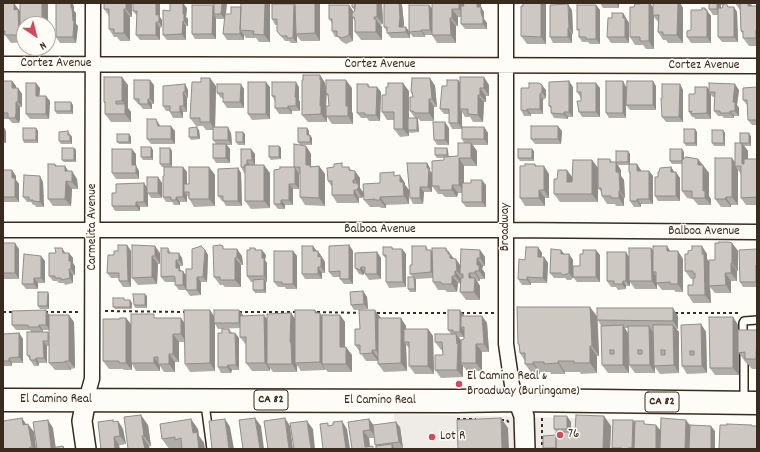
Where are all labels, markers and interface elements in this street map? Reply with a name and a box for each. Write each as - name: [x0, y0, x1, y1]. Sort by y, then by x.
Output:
- north arrow: [16, 16, 56, 56]
- text: N: [35, 37, 49, 53]
- street label: Cortez Avenue: [20, 56, 92, 72]
- street label: Cortez Avenue: [344, 57, 416, 73]
- street label: Cortez Avenue: [668, 58, 740, 74]
- street label: Carmelita Avenue: [85, 184, 101, 270]
- street label: Broadway: [498, 203, 514, 251]
- street label: Balboa Avenue: [344, 222, 416, 238]
- street label: Balboa Avenue: [668, 224, 740, 240]
- place label: El Camino Real & Broadway (Burlingame): [467, 369, 580, 400]
- marker: El Camino Real & Broadway (Burlingame): [454, 379, 464, 389]
- road number: CA 82: [254, 390, 288, 410]
- street label: El Camino Real: [20, 392, 92, 408]
- road number: CA 82: [645, 392, 679, 412]
- street label: El Camino Real: [344, 393, 416, 409]
- place label: 76: [568, 427, 579, 443]
- place label: Lot R: [440, 429, 465, 445]
- marker: 76: [555, 430, 565, 440]
- marker: Lot R: [427, 432, 437, 442]

